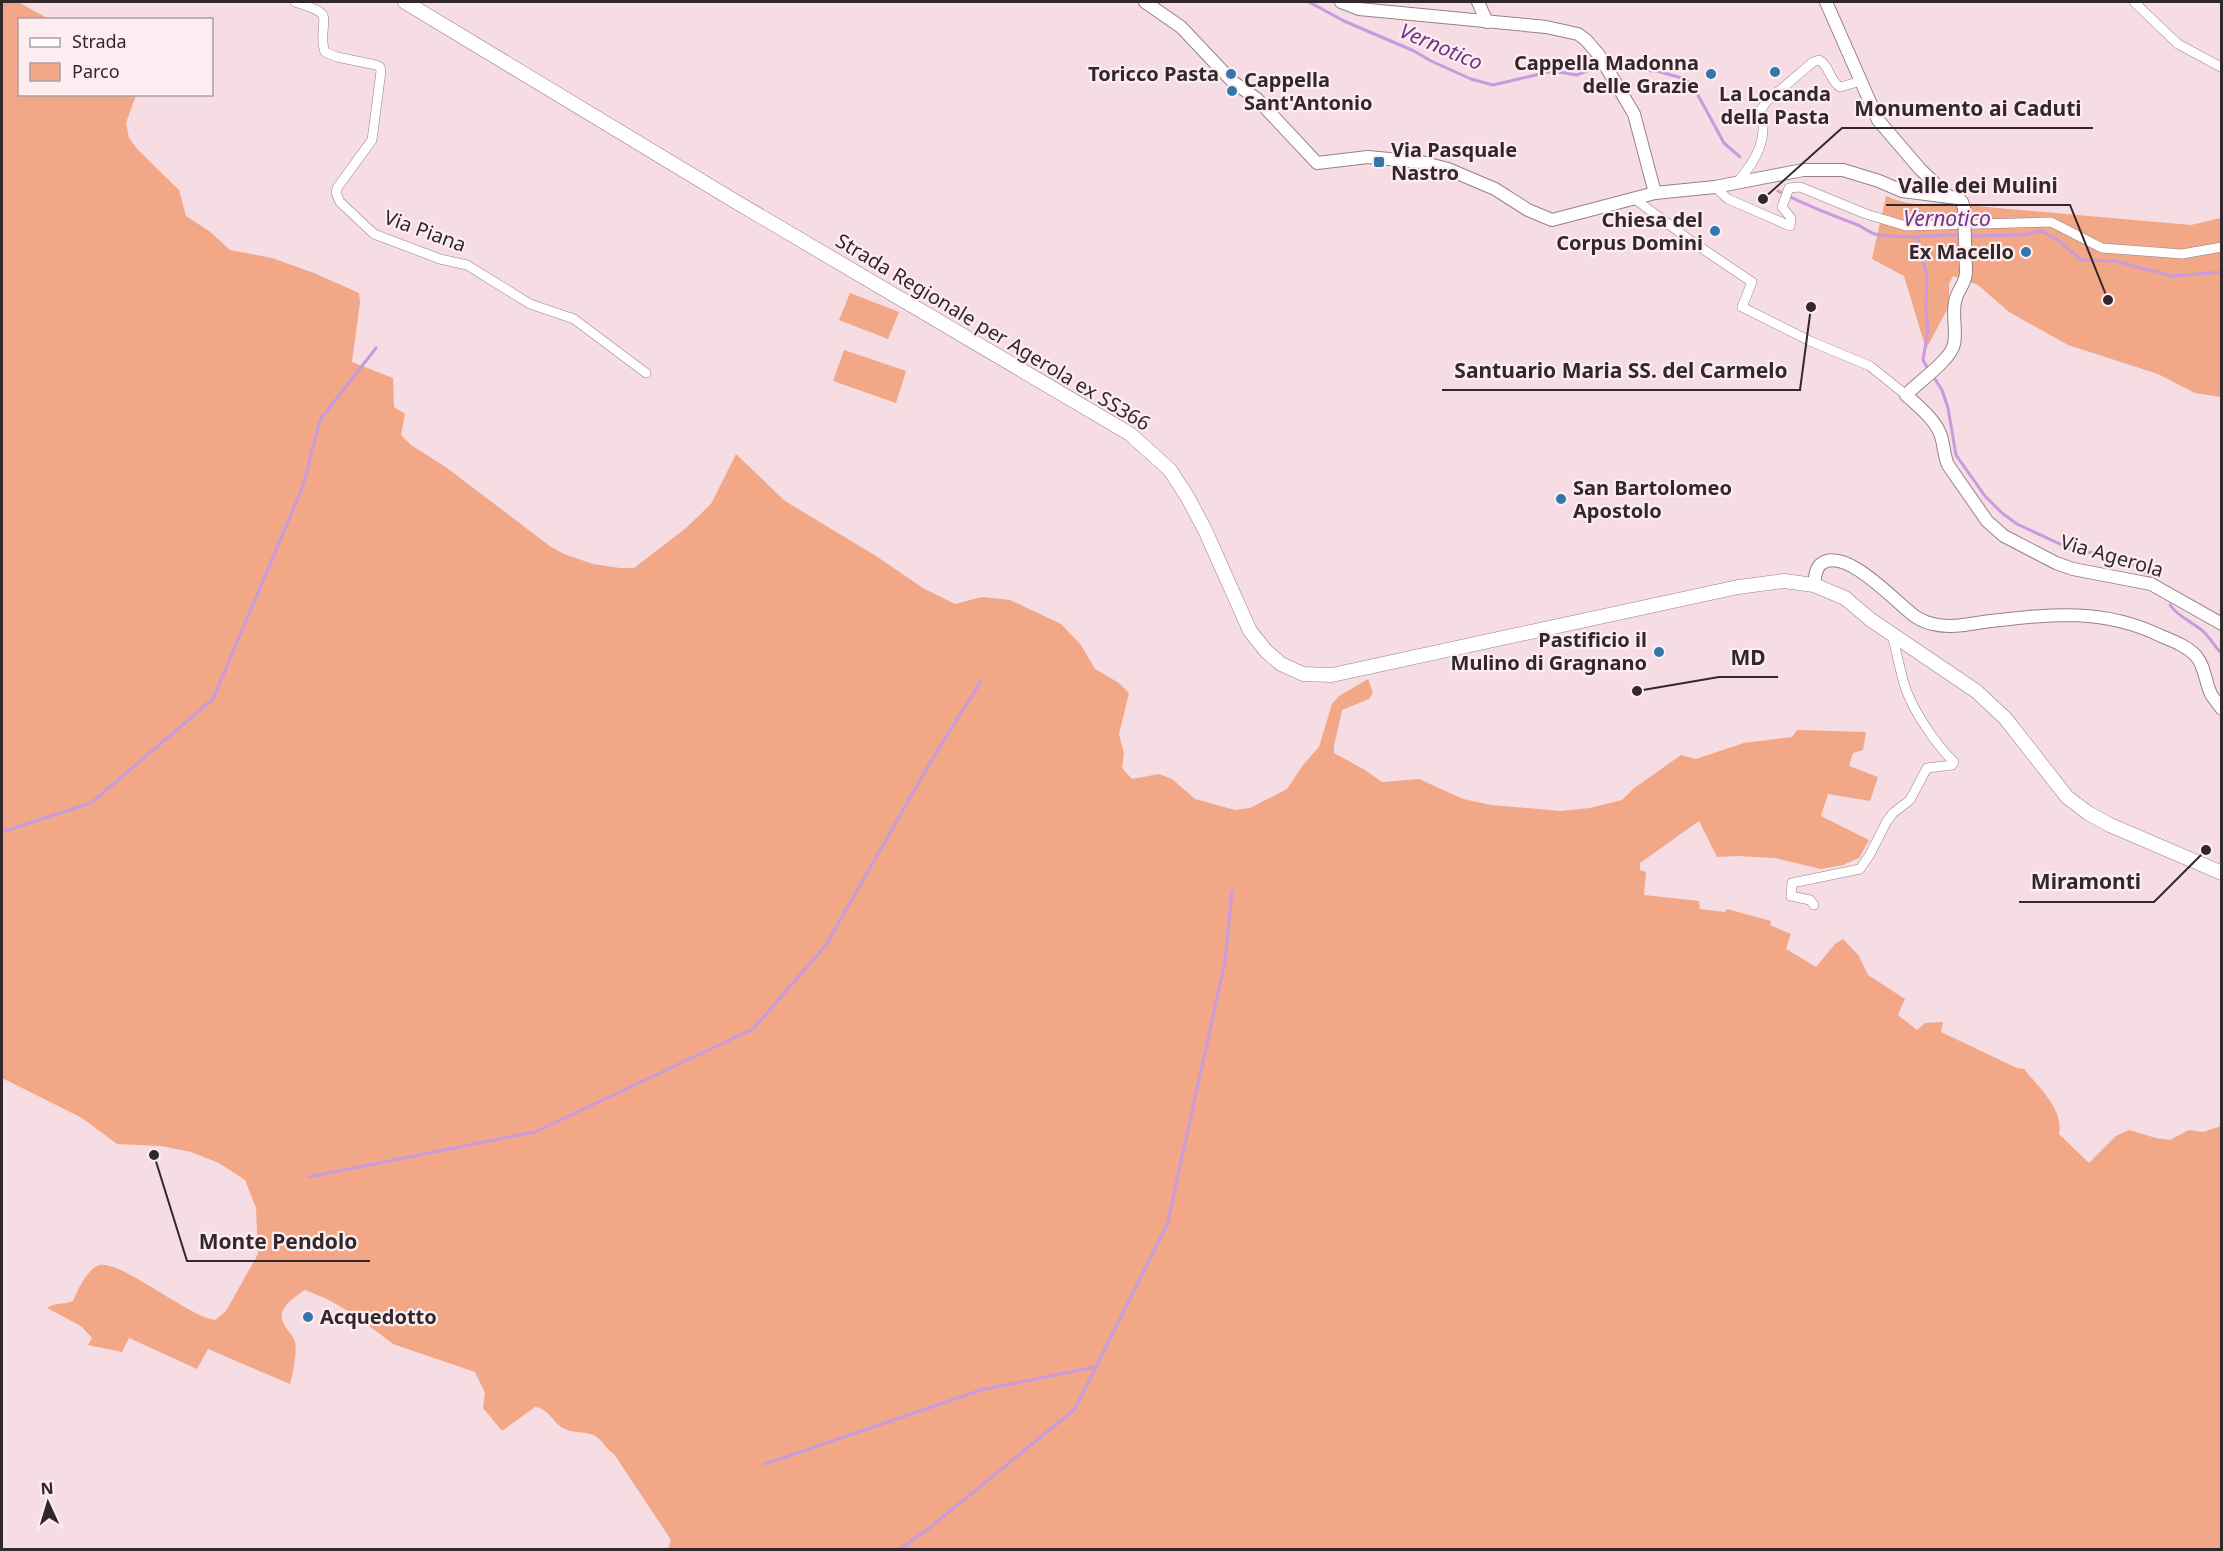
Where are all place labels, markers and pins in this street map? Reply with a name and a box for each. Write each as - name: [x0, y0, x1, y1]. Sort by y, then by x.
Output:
- place label: Cappella Madonna delle Grazie: [1514, 49, 1699, 99]
- place label: Toricco Pasta: [1088, 60, 1219, 87]
- marker: La Locanda della Pasta: [1768, 65, 1782, 79]
- place label: Cappella Sant'Antonio: [1244, 66, 1373, 116]
- marker: Toricco Pasta: [1224, 67, 1238, 81]
- marker: Cappella Madonna delle Grazie: [1704, 67, 1718, 81]
- place label: La Locanda della Pasta: [1719, 80, 1831, 130]
- marker: Cappella Sant'Antonio: [1225, 84, 1239, 98]
- callout: Monumento ai Caduti: [1842, 89, 2093, 128]
- place label: Via Pasquale Nastro: [1391, 136, 1517, 186]
- marker: Via Pasquale Nastro: [1372, 155, 1386, 169]
- callout: Valle dei Mulini: [1886, 166, 2070, 205]
- place label: Chiesa del Corpus Domini: [1556, 206, 1703, 256]
- marker: Chiesa del Corpus Domini: [1708, 224, 1722, 238]
- place label: Ex Macello: [1909, 238, 2014, 265]
- marker: Ex Macello: [2019, 245, 2033, 259]
- callout: Santuario Maria SS. del Carmelo: [1442, 351, 1800, 390]
- place label: San Bartolomeo Apostolo: [1573, 474, 1732, 524]
- marker: San Bartolomeo Apostolo: [1554, 492, 1568, 506]
- place label: Pastificio il Mulino di Gragnano: [1451, 626, 1647, 676]
- callout: MD: [1719, 638, 1778, 677]
- marker: Pastificio il Mulino di Gragnano: [1652, 645, 1666, 659]
- callout: Miramonti: [2019, 863, 2154, 902]
- callout: Monte Pendolo: [187, 1222, 370, 1261]
- place label: Acquedotto: [320, 1303, 437, 1330]
- marker: Acquedotto: [301, 1310, 315, 1324]

